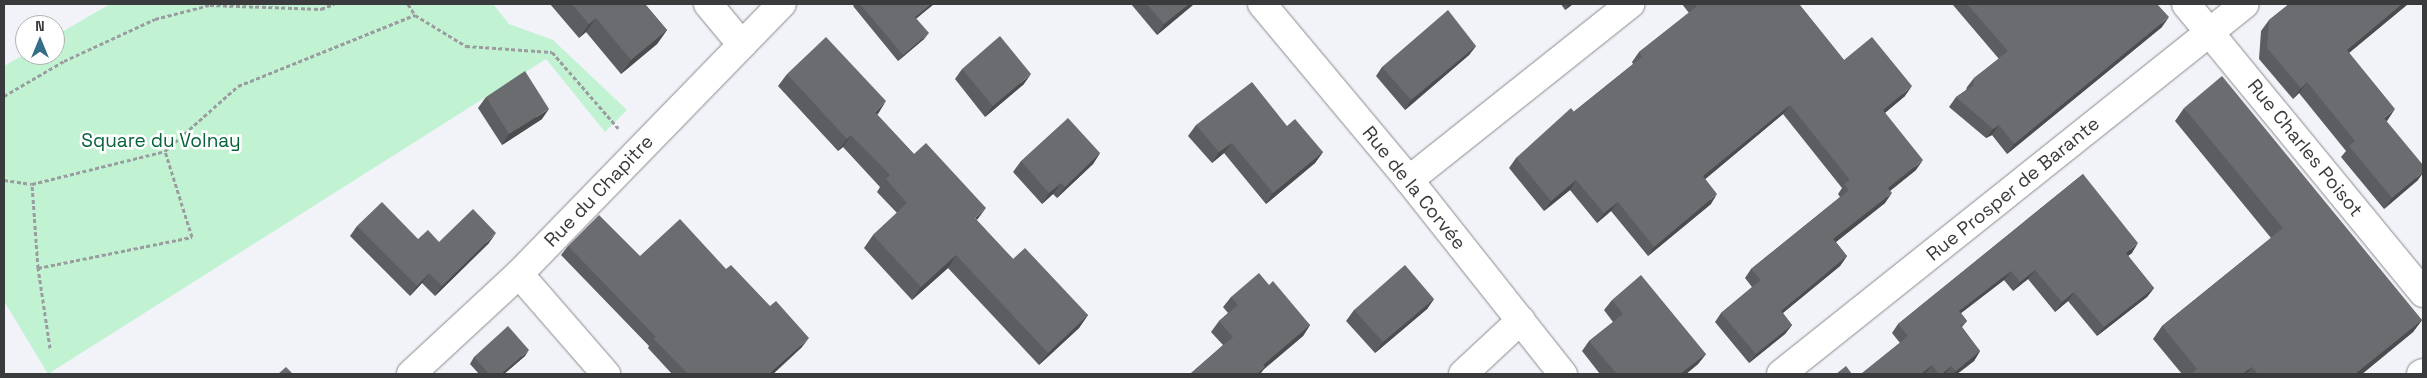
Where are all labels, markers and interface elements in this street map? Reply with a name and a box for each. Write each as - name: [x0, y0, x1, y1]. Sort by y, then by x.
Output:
- north arrow: [15, 15, 65, 65]
- text: N: [35, 17, 45, 35]
- street label: Rue Charles Poisot: [2243, 75, 2367, 221]
- street label: Rue Prosper de Barante: [1922, 112, 2104, 266]
- street label: Rue de la Corvée: [1357, 122, 1471, 254]
- park label: Square du Volnay: [81, 130, 241, 152]
- street label: Rue du Chapitre: [540, 130, 658, 252]

